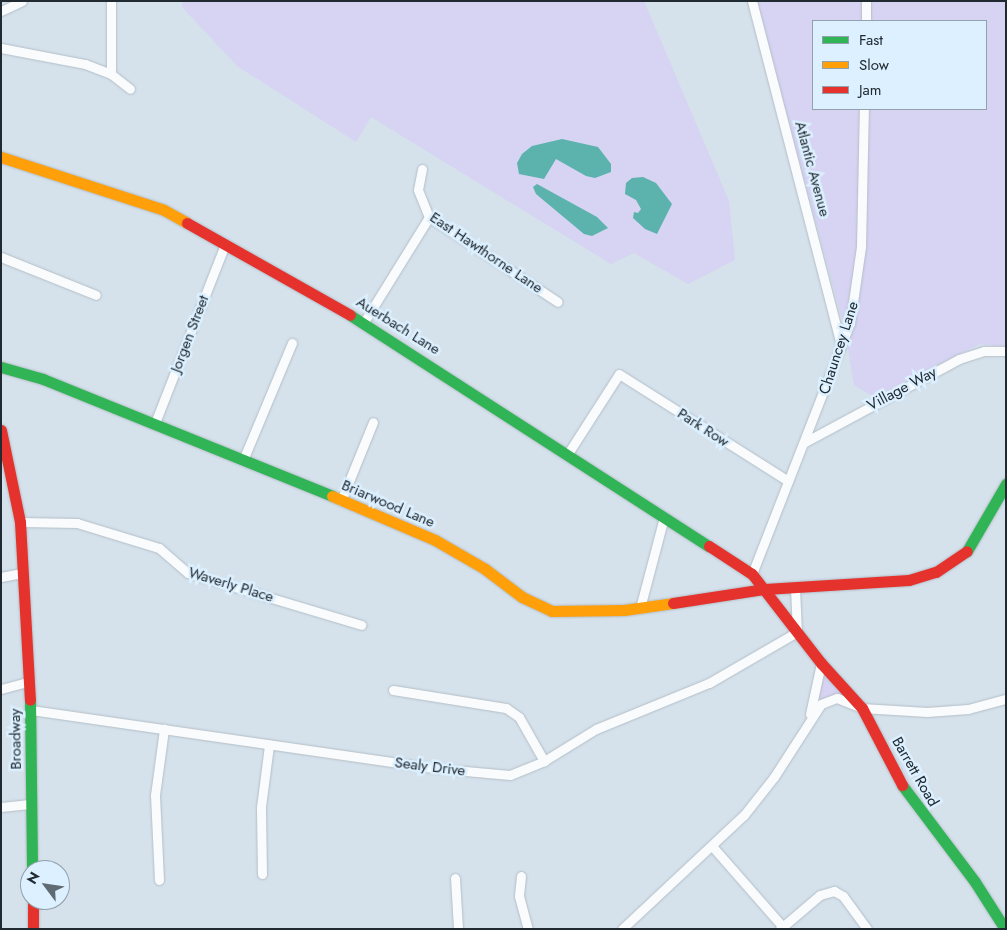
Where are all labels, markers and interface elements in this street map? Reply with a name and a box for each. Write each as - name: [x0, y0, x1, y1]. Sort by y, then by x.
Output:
- legend: [812, 20, 987, 110]
- text: Fast: [859, 29, 883, 51]
- text: Slow: [859, 54, 889, 76]
- text: Jam: [859, 79, 882, 101]
- street label: Atlantic Avenue: [791, 119, 833, 219]
- street label: East Hawthorne Lane: [426, 209, 546, 297]
- street label: Jorgen Street: [167, 293, 213, 375]
- street label: Auerbach Lane: [353, 293, 443, 359]
- street label: Chauncey Lane: [816, 299, 862, 397]
- street label: Village Way: [864, 363, 940, 415]
- street label: Park Row: [674, 405, 732, 451]
- street label: Briarwood Lane: [339, 476, 437, 532]
- street label: Waverly Place: [186, 564, 276, 606]
- street label: Broadway: [6, 708, 26, 770]
- street label: Barrett Road: [888, 734, 942, 810]
- street label: Sealy Drive: [394, 754, 466, 780]
- north arrow: [20, 860, 70, 910]
- text: N: [22, 868, 44, 888]

